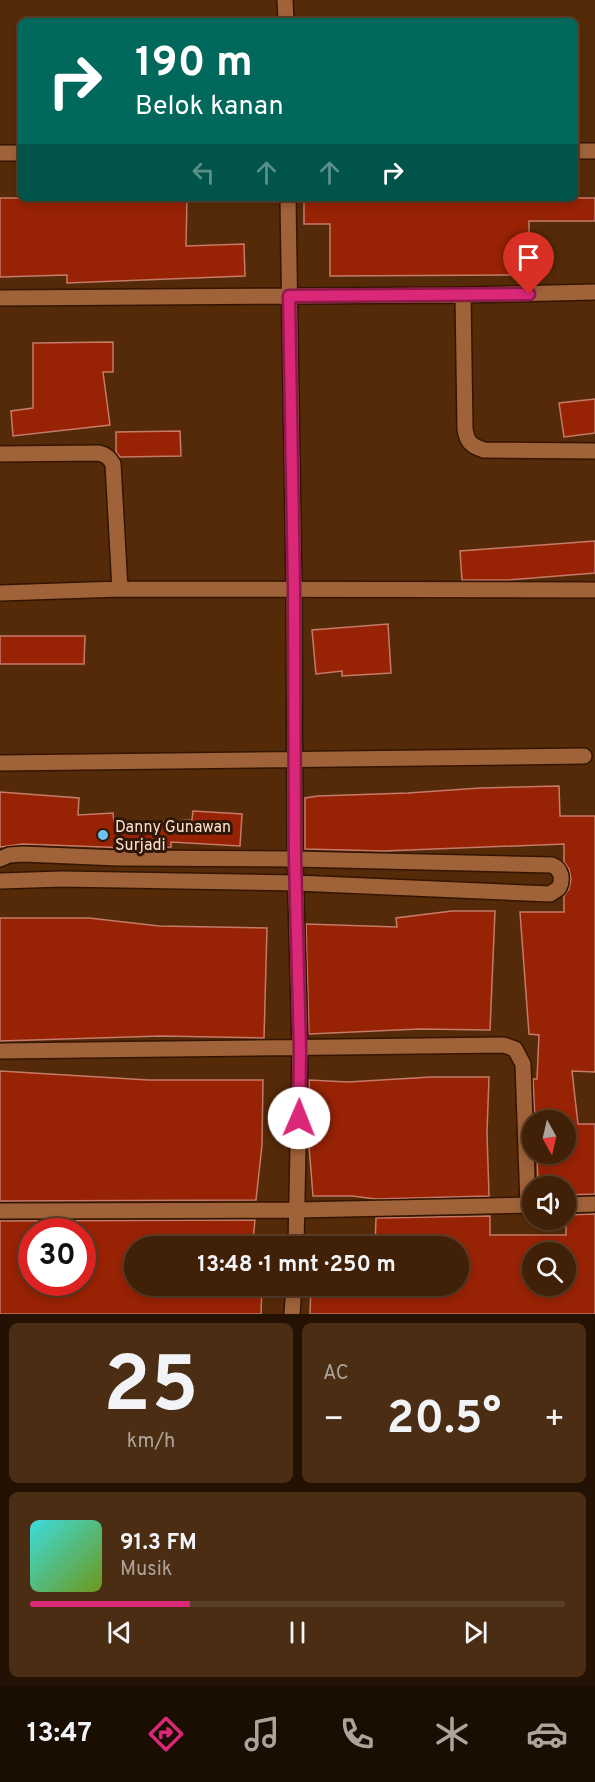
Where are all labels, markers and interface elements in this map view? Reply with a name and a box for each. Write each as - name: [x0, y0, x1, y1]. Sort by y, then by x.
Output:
- text: 190 m: [135, 38, 253, 91]
- icon: right: [36, 42, 114, 120]
- text: Belok kanan: [135, 90, 284, 124]
- icon: left: [187, 156, 220, 189]
- icon: ahead: [250, 156, 283, 189]
- icon: ahead: [313, 156, 346, 189]
- icon: right: [376, 156, 409, 189]
- pin: [503, 232, 554, 294]
- icon: arrive: [512, 241, 545, 274]
- place label: Danny Gunawan Surjadi: [115, 818, 231, 856]
- marker: Danny Gunawan Surjadi: [96, 828, 110, 842]
- position arrow: [267, 1086, 331, 1150]
- north arrow: [522, 1110, 576, 1164]
- map controls: [522, 1110, 576, 1296]
- button: sound: [522, 1176, 576, 1230]
- speed limit sign: 30: [18, 1218, 96, 1296]
- button: search: [522, 1242, 576, 1296]
- text: 13:48 · 1 mnt · 250 m: [197, 1252, 396, 1279]
- text: 25: [103, 1340, 199, 1439]
- text: AC: [323, 1361, 349, 1387]
- text: 20.5°: [387, 1392, 501, 1449]
- text: −: [323, 1400, 344, 1442]
- text: +: [544, 1400, 565, 1442]
- text: km/h: [127, 1429, 175, 1455]
- text: 91.3 FM: [120, 1530, 197, 1557]
- text: Musik: [120, 1557, 172, 1583]
- icon: previous: [103, 1616, 136, 1649]
- icon: pause: [281, 1616, 314, 1649]
- icon: next: [459, 1616, 492, 1649]
- icon: directions: [145, 1713, 187, 1755]
- icon: music: [241, 1713, 283, 1755]
- icon: phone: [336, 1713, 378, 1755]
- icon: climate: [431, 1713, 473, 1755]
- icon: car: [526, 1713, 568, 1755]
- text: 13:47: [27, 1717, 92, 1751]

